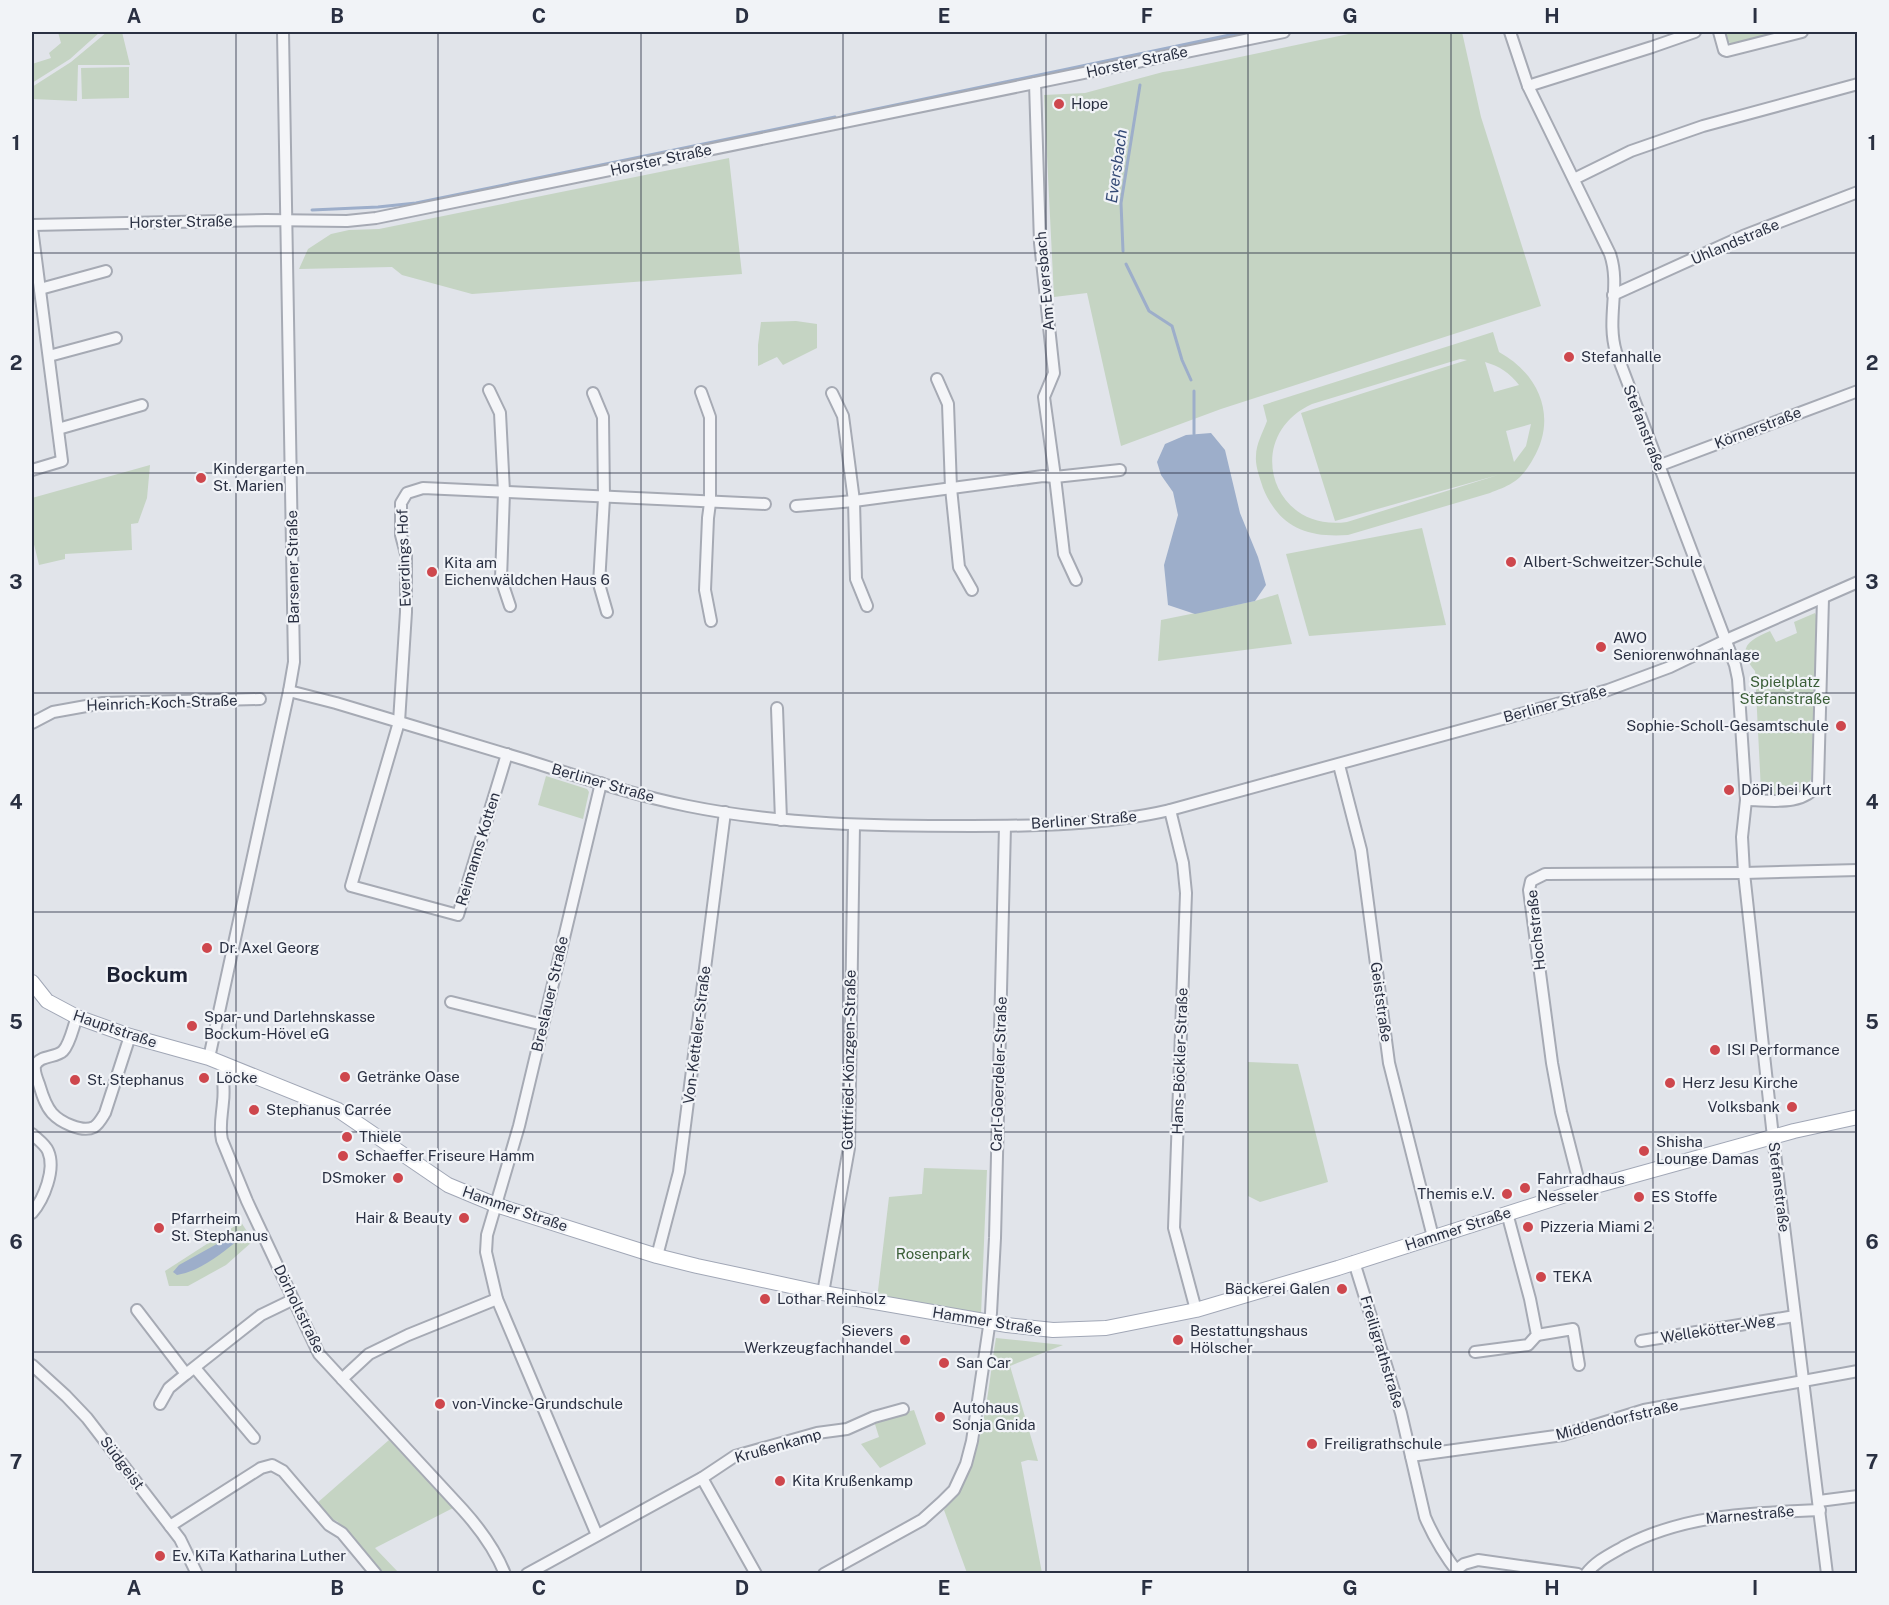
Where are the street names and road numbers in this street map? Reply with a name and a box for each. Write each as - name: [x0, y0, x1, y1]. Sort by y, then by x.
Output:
- street label: Horster Straße: [1084, 42, 1189, 81]
- street label: Horster Straße: [608, 140, 713, 179]
- street label: Horster Straße: [129, 212, 233, 231]
- street label: Uhlandstraße: [1688, 215, 1781, 268]
- street label: Am Eversbach: [1032, 231, 1057, 331]
- street label: Stefanstraße: [1620, 382, 1669, 473]
- street label: Körnerstraße: [1712, 403, 1804, 452]
- street label: Everdings Hof: [393, 509, 414, 607]
- street label: Barsener Straße: [283, 510, 302, 624]
- street label: Berliner Straße: [1501, 682, 1608, 725]
- street label: Heinrich-Koch-Straße: [86, 691, 238, 714]
- street label: Berliner Straße: [550, 760, 657, 805]
- street label: Reimanns Kotten: [452, 790, 503, 908]
- street label: Berliner Straße: [1030, 807, 1138, 832]
- street label: Hochstraße: [1523, 889, 1548, 971]
- street label: Breslauer Straße: [528, 934, 571, 1053]
- street label: Geiststraße: [1367, 961, 1396, 1043]
- street label: Von-Ketteler-Straße: [680, 965, 713, 1105]
- street label: Gottfried-Könzgen-Straße: [838, 970, 859, 1150]
- street label: Hans-Böckler-Straße: [1168, 987, 1191, 1135]
- street label: Carl-Goerdeler-Straße: [987, 996, 1010, 1152]
- street label: Hauptstraße: [71, 1006, 159, 1051]
- street label: Stefanstraße: [1766, 1141, 1793, 1233]
- street label: Hammer Straße: [460, 1183, 570, 1235]
- street label: Hammer Straße: [1403, 1203, 1513, 1254]
- street label: Dörholtstraße: [271, 1262, 328, 1356]
- street label: Freiligrathstraße: [1357, 1293, 1408, 1410]
- street label: Hammer Straße: [931, 1303, 1043, 1338]
- street label: Wellekötter-Weg: [1660, 1311, 1776, 1346]
- street label: Middendorfstraße: [1554, 1396, 1680, 1443]
- street label: Krußenkamp: [733, 1425, 823, 1466]
- street label: Südgeist: [97, 1433, 148, 1493]
- street label: Marnestraße: [1705, 1502, 1795, 1527]

